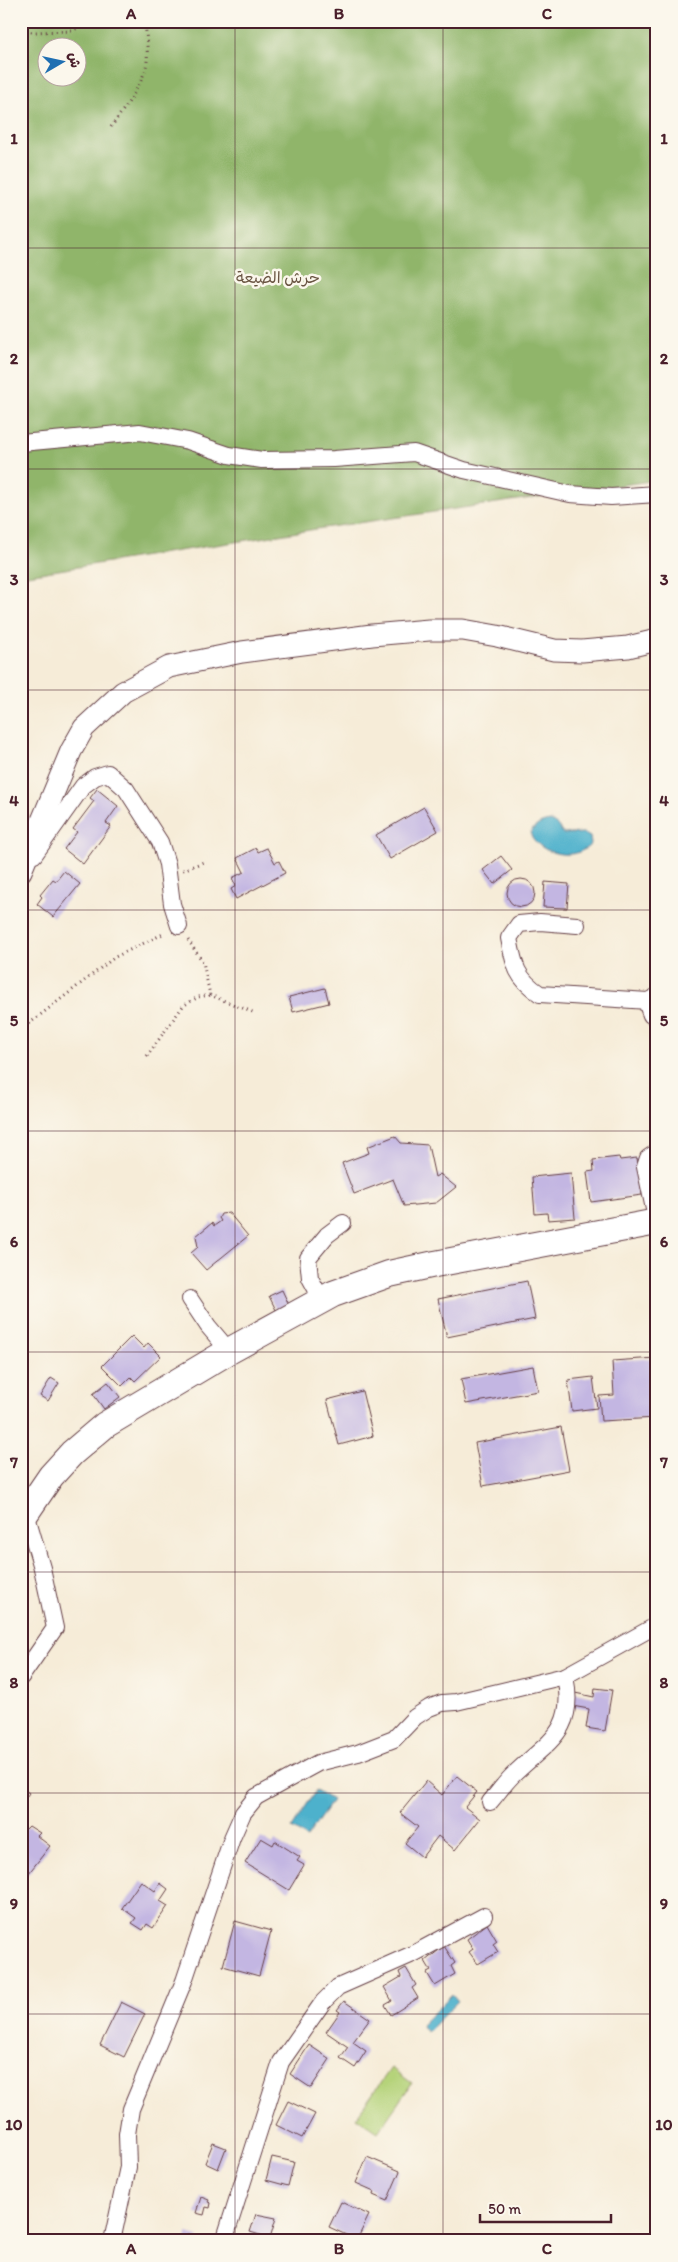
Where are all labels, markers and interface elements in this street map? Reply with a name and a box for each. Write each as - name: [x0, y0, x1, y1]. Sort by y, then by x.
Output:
- text: A: [125, 4, 137, 23]
- text: B: [334, 4, 345, 23]
- text: C: [542, 4, 553, 23]
- north arrow: [38, 38, 88, 88]
- text: ش: [65, 51, 84, 69]
- text: 1: [10, 129, 18, 148]
- text: 1: [660, 129, 668, 148]
- park label: حرش الضيعة: [236, 268, 320, 287]
- text: 2: [10, 349, 19, 368]
- text: 2: [660, 349, 669, 368]
- text: 3: [10, 570, 19, 589]
- text: 3: [660, 570, 669, 589]
- text: 4: [9, 791, 19, 810]
- text: 4: [659, 791, 669, 810]
- text: 5: [10, 1011, 19, 1030]
- text: 5: [660, 1011, 669, 1030]
- text: 6: [10, 1232, 19, 1251]
- text: 6: [660, 1232, 669, 1251]
- text: 7: [9, 1453, 18, 1472]
- text: 7: [659, 1453, 668, 1472]
- text: 8: [10, 1673, 19, 1692]
- text: 8: [660, 1673, 669, 1692]
- text: 9: [10, 1894, 18, 1913]
- text: 9: [660, 1894, 668, 1913]
- text: 10: [5, 2115, 23, 2134]
- text: 10: [655, 2115, 673, 2134]
- scale bar: [480, 2192, 612, 2224]
- text: 50 m: [488, 2200, 521, 2218]
- text: A: [125, 2239, 137, 2258]
- text: B: [334, 2239, 345, 2258]
- text: C: [542, 2239, 553, 2258]

